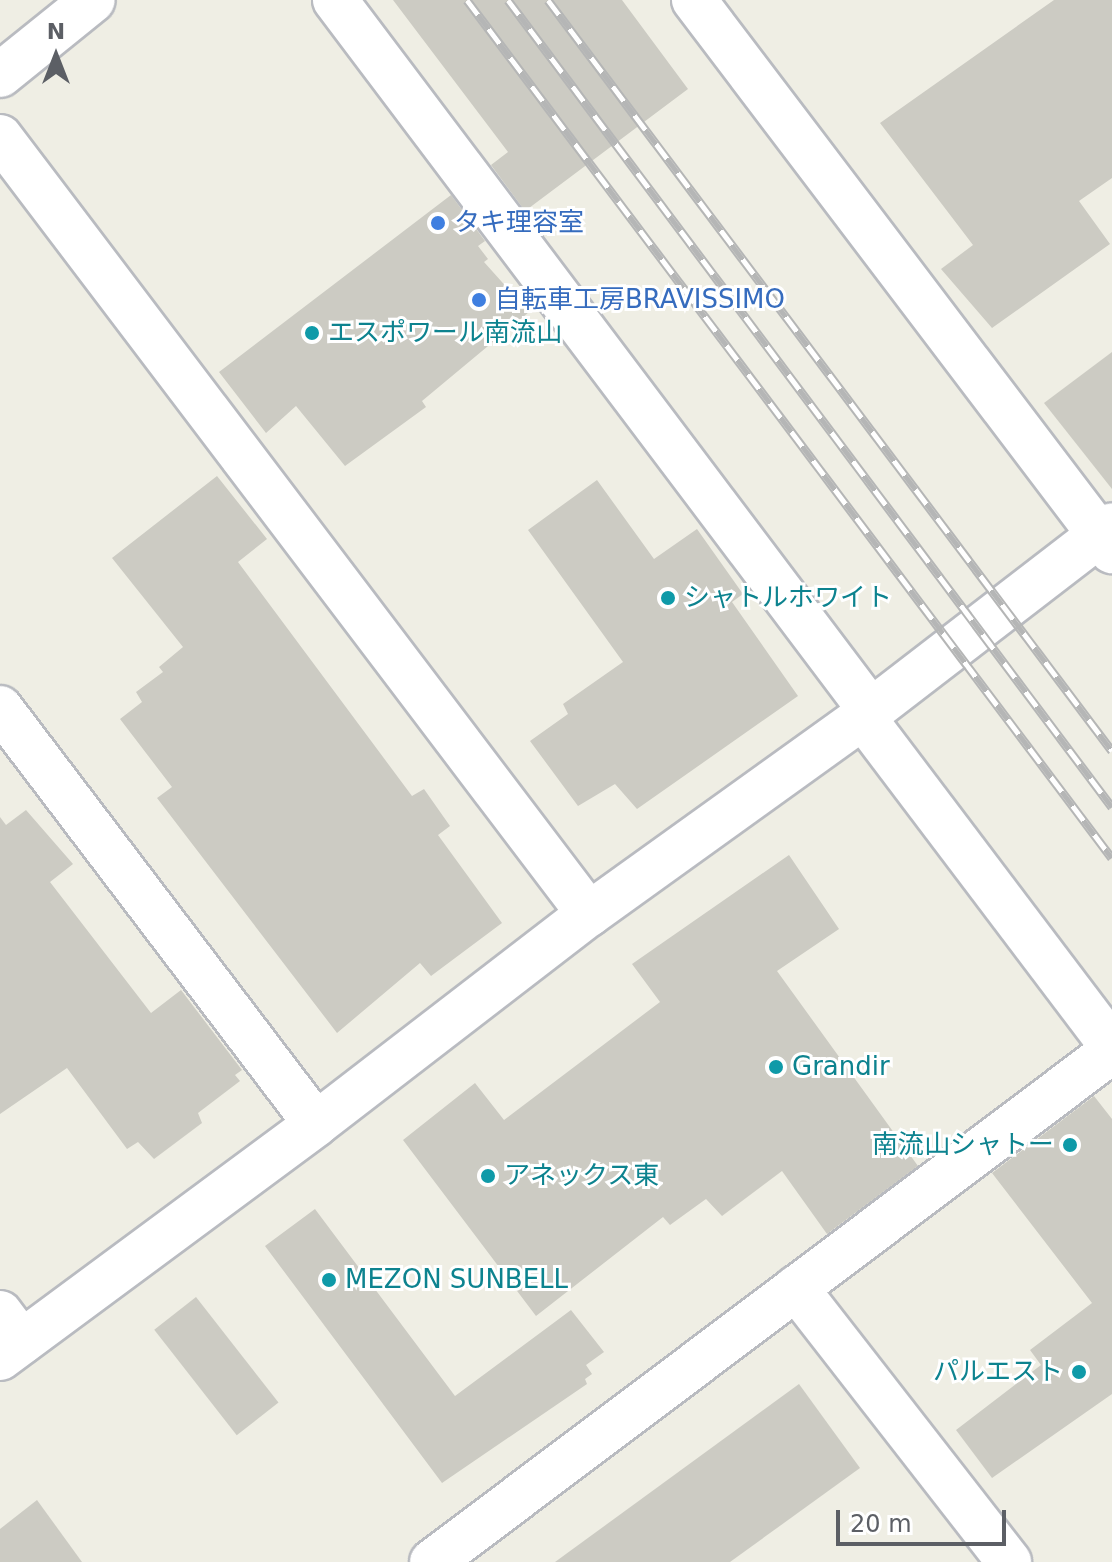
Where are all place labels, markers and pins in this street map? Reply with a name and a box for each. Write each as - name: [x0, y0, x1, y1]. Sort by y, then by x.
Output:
- place label: タキ理容室: [454, 207, 584, 239]
- marker: タキ理容室: [429, 214, 447, 232]
- place label: 自転車工房BRAVISSIMO: [495, 284, 785, 316]
- marker: 自転車工房BRAVISSIMO: [470, 291, 488, 309]
- place label: エスポワール南流山: [328, 317, 562, 349]
- marker: エスポワール南流山: [303, 324, 321, 342]
- place label: シャトルホワイト: [684, 582, 892, 614]
- marker: シャトルホワイト: [659, 589, 677, 607]
- place label: Grandir: [792, 1051, 890, 1083]
- marker: Grandir: [767, 1058, 785, 1076]
- place label: 南流山シャトー: [872, 1129, 1054, 1161]
- marker: 南流山シャトー: [1061, 1136, 1079, 1154]
- place label: アネックス東: [504, 1160, 660, 1192]
- marker: アネックス東: [479, 1167, 497, 1185]
- place label: MEZON SUNBELL: [345, 1264, 568, 1296]
- marker: MEZON SUNBELL: [320, 1271, 338, 1289]
- place label: パルエスト: [933, 1356, 1063, 1388]
- marker: パルエスト: [1070, 1363, 1088, 1381]

